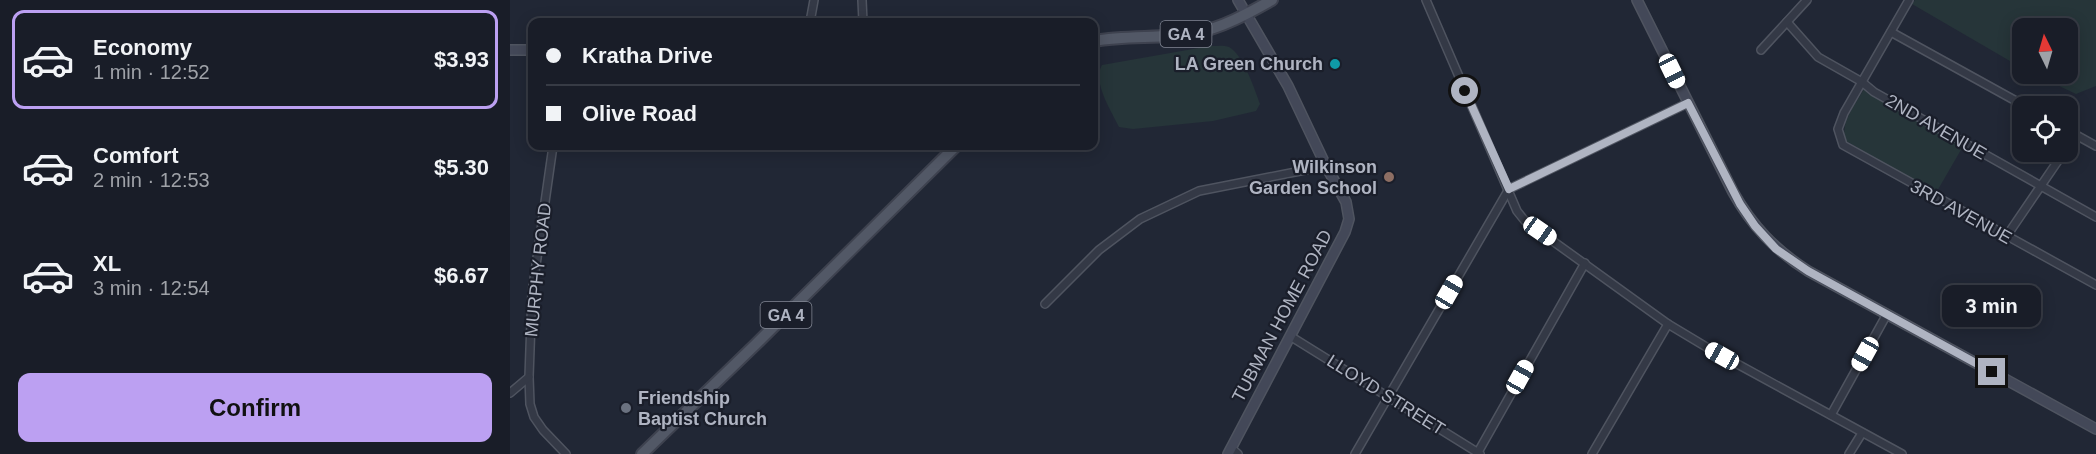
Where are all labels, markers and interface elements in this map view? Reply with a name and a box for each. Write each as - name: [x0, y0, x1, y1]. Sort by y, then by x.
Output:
- north arrow: [2012, 18, 2078, 84]
- map controls: [2012, 18, 2078, 162]
- road number: GA 4: [1160, 21, 1212, 47]
- icon: car: [21, 33, 75, 87]
- text: Economy: [93, 35, 192, 60]
- text: Kratha Drive: [582, 43, 713, 68]
- text: $3.93: [434, 47, 489, 72]
- car: [1656, 51, 1688, 91]
- place label: LA Green Church: [1175, 54, 1323, 74]
- marker: LA Green Church: [1328, 57, 1342, 71]
- text: 1 min · 12:52: [93, 61, 210, 83]
- route start: [1451, 77, 1478, 104]
- street label: 2ND AVENUE: [1882, 90, 1990, 164]
- button: locate: [2012, 96, 2078, 162]
- text: Olive Road: [582, 101, 697, 126]
- icon: car: [21, 141, 75, 195]
- text: Comfort: [93, 143, 179, 168]
- text: $5.30: [434, 155, 489, 180]
- place label: Wilkinson Garden School: [1249, 157, 1377, 198]
- text: 2 min · 12:53: [93, 169, 210, 191]
- marker: Wilkinson Garden School: [1382, 170, 1396, 184]
- street label: 3RD AVENUE: [1907, 176, 2015, 248]
- street label: MURPHY ROAD: [521, 202, 555, 338]
- car: [1520, 213, 1560, 249]
- street label: TUBMAN HOME ROAD: [1228, 227, 1336, 405]
- icon: car: [21, 249, 75, 303]
- text: XL: [93, 251, 121, 276]
- text: $6.67: [434, 263, 489, 288]
- car: [1432, 272, 1466, 312]
- text: 3 min · 12:54: [93, 277, 210, 299]
- callout: 3 min: [1942, 285, 2042, 327]
- text: 3 min: [1965, 295, 2018, 317]
- road number: GA 4: [760, 302, 812, 328]
- car: [1848, 334, 1882, 374]
- car: [1702, 339, 1742, 373]
- street label: LLOYD STREET: [1323, 351, 1449, 439]
- car: [1503, 357, 1537, 397]
- route end: [1978, 358, 2005, 385]
- button: Confirm: [18, 373, 492, 442]
- place label: Friendship Baptist Church: [638, 388, 767, 429]
- marker: Friendship Baptist Church: [619, 401, 633, 415]

